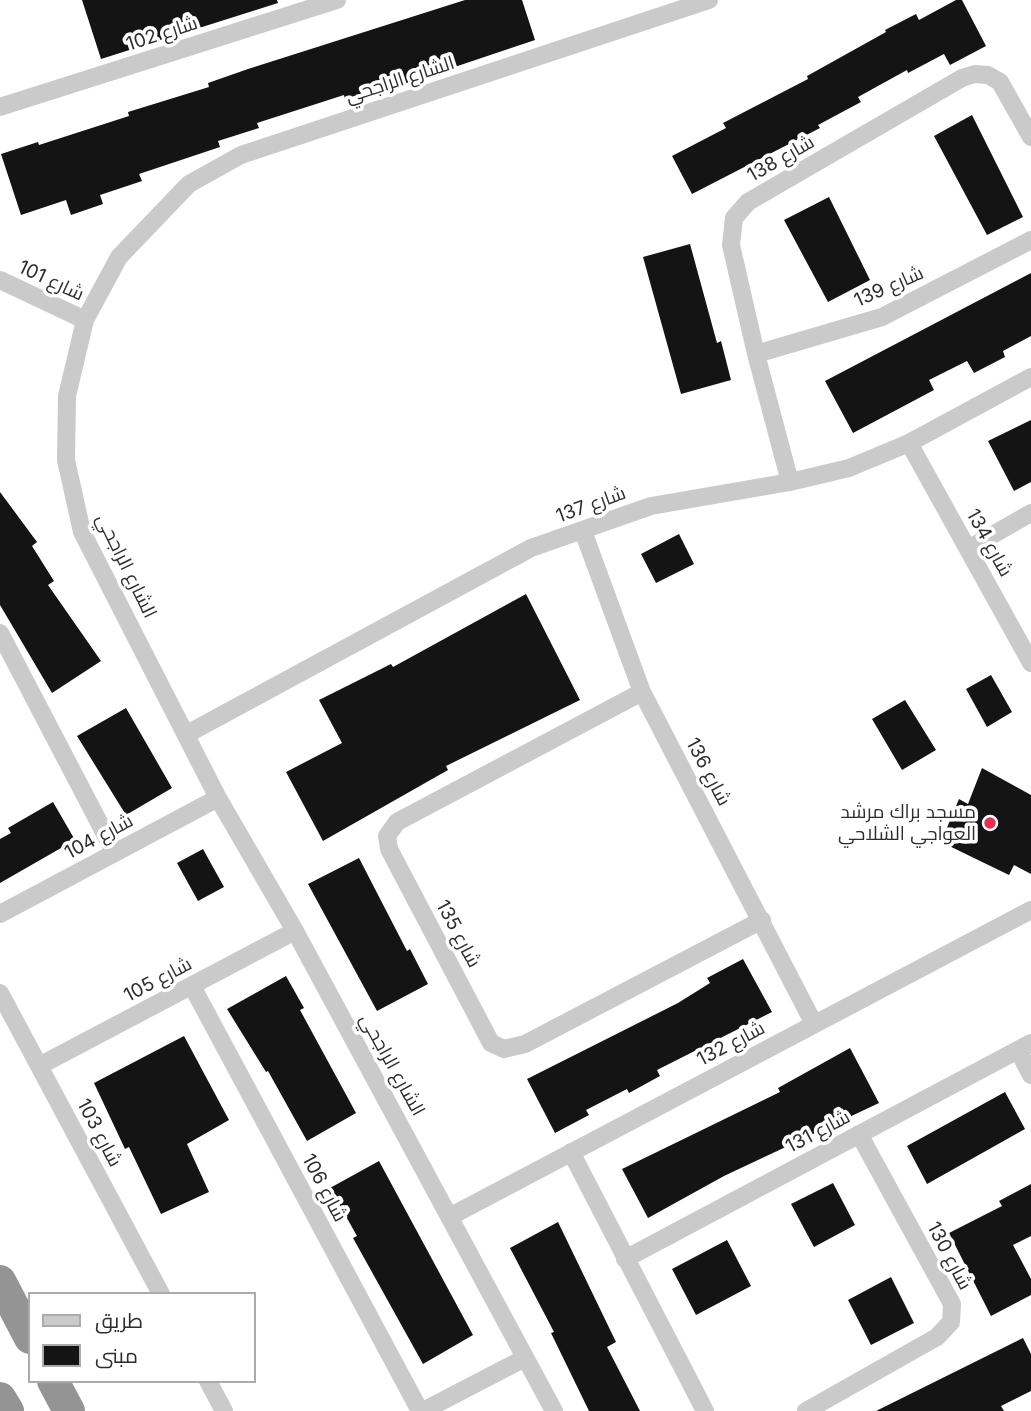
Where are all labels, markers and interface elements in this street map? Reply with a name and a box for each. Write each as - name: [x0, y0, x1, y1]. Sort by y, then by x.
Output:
- street label: شارع 102: [124, 12, 200, 56]
- street label: الشارع الراجحي: [343, 52, 457, 108]
- street label: شارع 138: [744, 131, 818, 187]
- street label: شارع 101: [15, 256, 87, 306]
- street label: شارع 139: [851, 262, 927, 312]
- street label: شارع 137: [553, 482, 629, 528]
- street label: شارع 134: [961, 505, 1017, 581]
- street label: الشارع الراجحي: [91, 510, 161, 622]
- street label: شارع 136: [681, 734, 735, 810]
- place label: مسجد براك مرشد العواجي الشلاحي: [838, 801, 976, 845]
- street label: شارع 104: [61, 810, 137, 864]
- marker: مسجد براك مرشد العواجي الشلاحي: [982, 815, 998, 831]
- street label: شارع 135: [431, 896, 485, 972]
- street label: شارع 105: [120, 953, 196, 1007]
- street label: الشارع الراجحي: [355, 1010, 429, 1120]
- street label: شارع 132: [693, 1017, 769, 1071]
- street label: شارع 103: [72, 1095, 126, 1171]
- street label: شارع 131: [782, 1106, 854, 1158]
- street label: شارع 106: [297, 1150, 351, 1226]
- street label: شارع 130: [922, 1218, 976, 1294]
- legend: [28, 1292, 256, 1383]
- text: طريق: [95, 1308, 143, 1333]
- text: مبنى: [95, 1343, 138, 1368]

